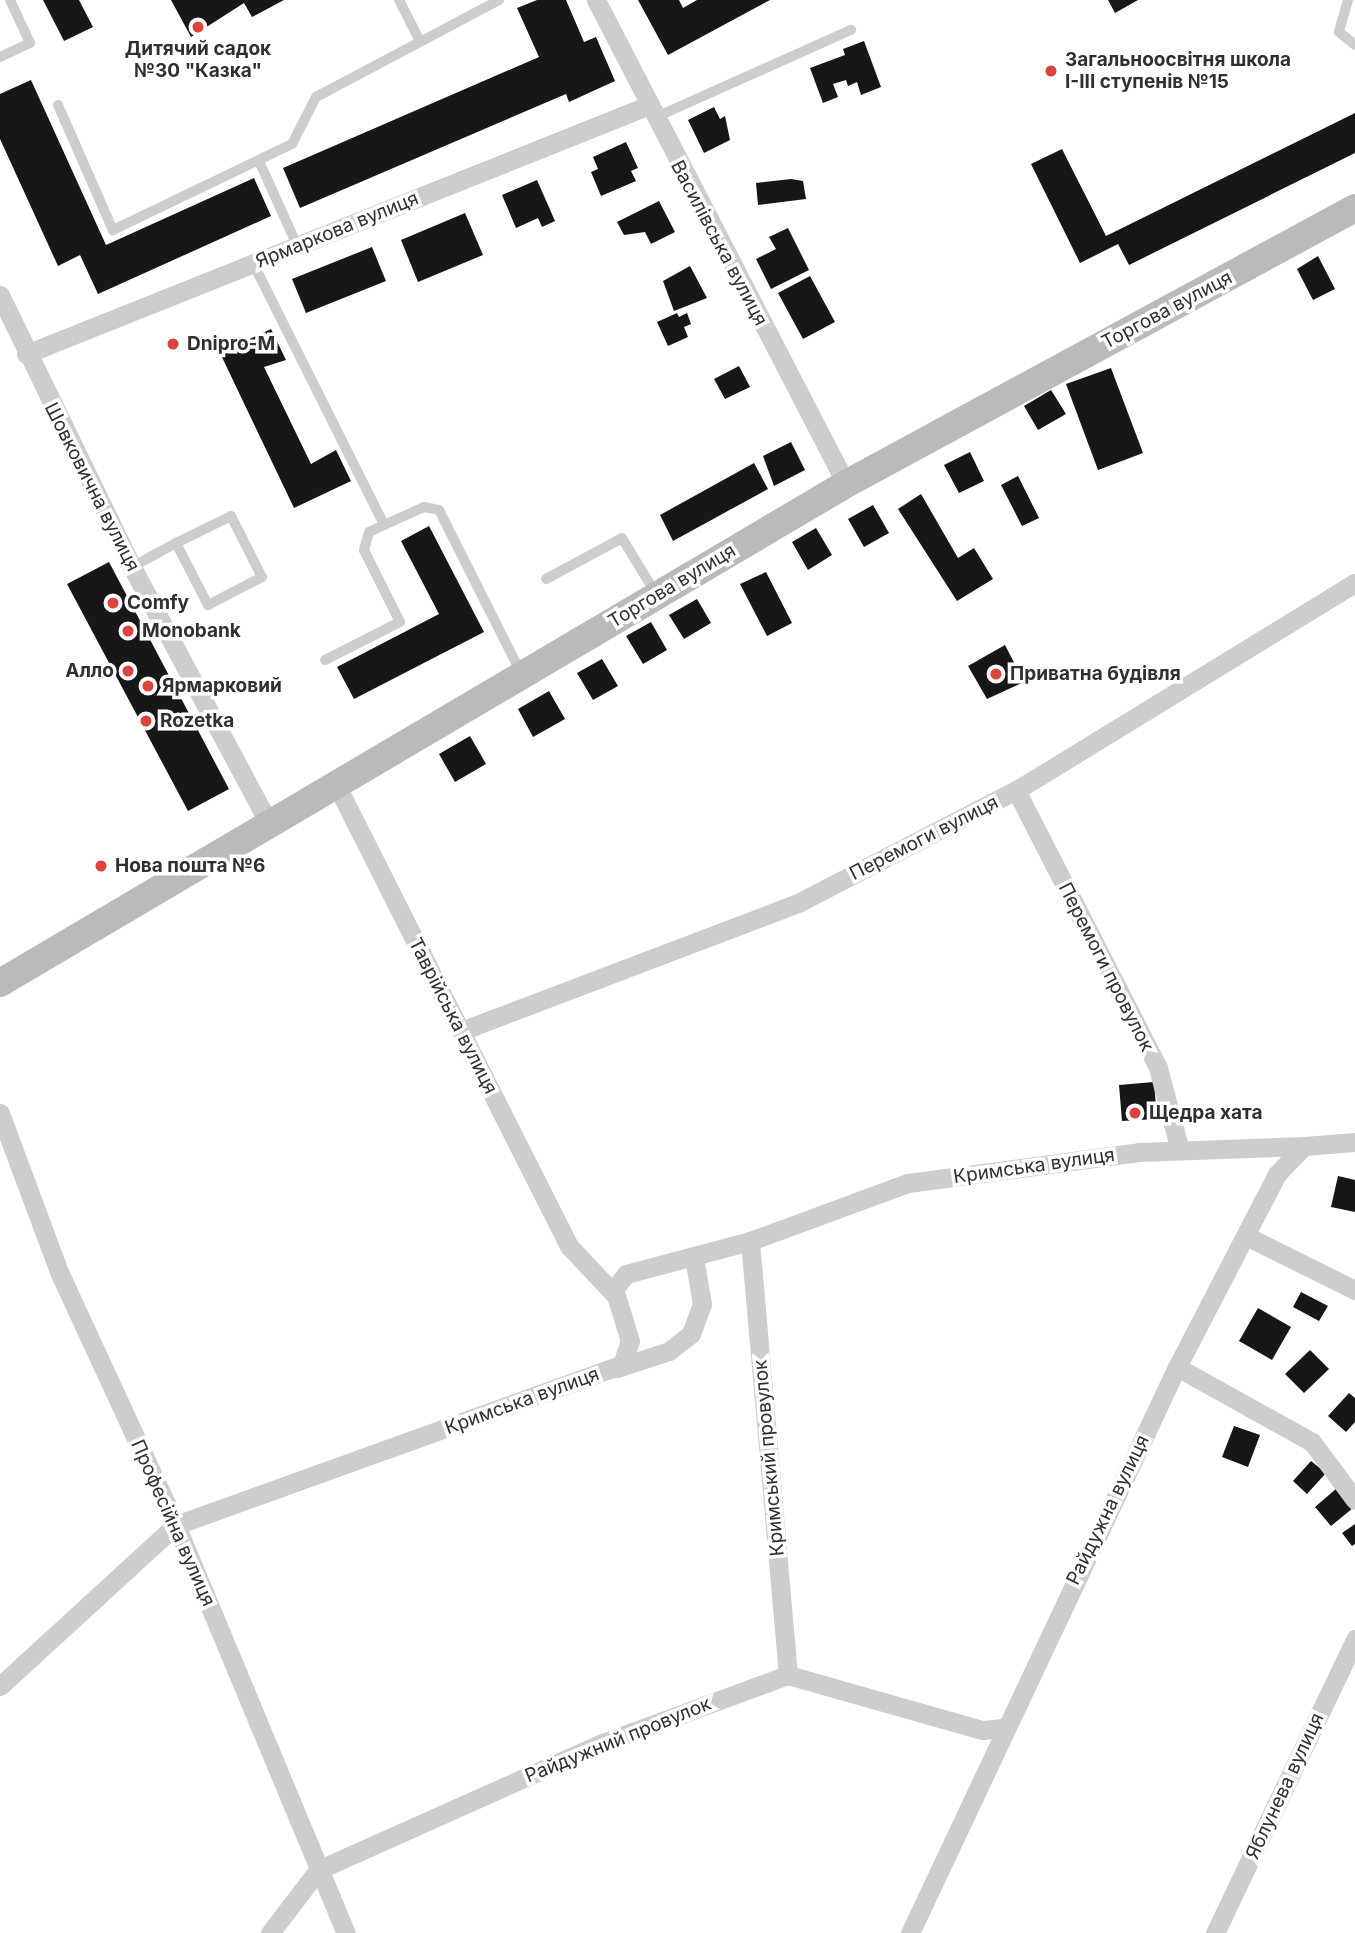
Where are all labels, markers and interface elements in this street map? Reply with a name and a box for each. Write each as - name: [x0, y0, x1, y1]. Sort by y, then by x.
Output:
- marker: Дитячий садок №30 "Казка": [190, 19, 206, 35]
- place label: Дитячий садок №30 "Казка": [125, 38, 271, 82]
- place label: Загальноосвітня школа І-ІІІ ступенів №15: [1065, 49, 1291, 93]
- marker: Загальноосвітня школа І-ІІІ ступенів №15: [1043, 63, 1059, 79]
- street label: Василівська вулиця: [666, 156, 772, 330]
- street label: Ярмаркова вулиця: [252, 187, 422, 273]
- street label: Торгова вулиця: [1098, 266, 1236, 354]
- place label: Dnipro-M: [187, 333, 275, 355]
- marker: Dnipro-M: [165, 336, 181, 352]
- street label: Шовковична вулиця: [40, 399, 144, 575]
- street label: Торгова вулиця: [604, 539, 740, 633]
- place label: Comfy: [127, 592, 189, 614]
- marker: Comfy: [105, 595, 121, 611]
- place label: Monobank: [142, 620, 241, 642]
- marker: Monobank: [120, 623, 136, 639]
- place label: Алло: [65, 660, 114, 682]
- marker: Алло: [120, 663, 136, 679]
- place label: Приватна будівля: [1010, 663, 1181, 685]
- marker: Приватна будівля: [988, 666, 1004, 682]
- place label: Ярмарковий: [162, 675, 282, 697]
- marker: Ярмарковий: [140, 678, 156, 694]
- place label: Rozetka: [160, 710, 234, 732]
- marker: Rozetka: [138, 713, 154, 729]
- street label: Перемоги вулиця: [846, 791, 1002, 885]
- place label: Нова пошта №6: [115, 855, 265, 877]
- marker: Нова пошта №6: [93, 858, 109, 874]
- street label: Перемоги провулок: [1054, 879, 1158, 1055]
- street label: Таврійська вулиця: [404, 934, 502, 1098]
- place label: Щедра хата: [1149, 1102, 1262, 1124]
- marker: Щедра хата: [1127, 1105, 1143, 1121]
- street label: Кримська вулиця: [952, 1143, 1116, 1189]
- street label: Кримський провулок: [749, 1359, 789, 1557]
- street label: Кримська вулиця: [442, 1362, 602, 1440]
- street label: Райдужна вулиця: [1062, 1431, 1154, 1589]
- street label: Професійна вулиця: [126, 1436, 220, 1610]
- street label: Райдужний провулок: [522, 1692, 714, 1788]
- street label: Яблунева вулиця: [1241, 1709, 1329, 1863]

